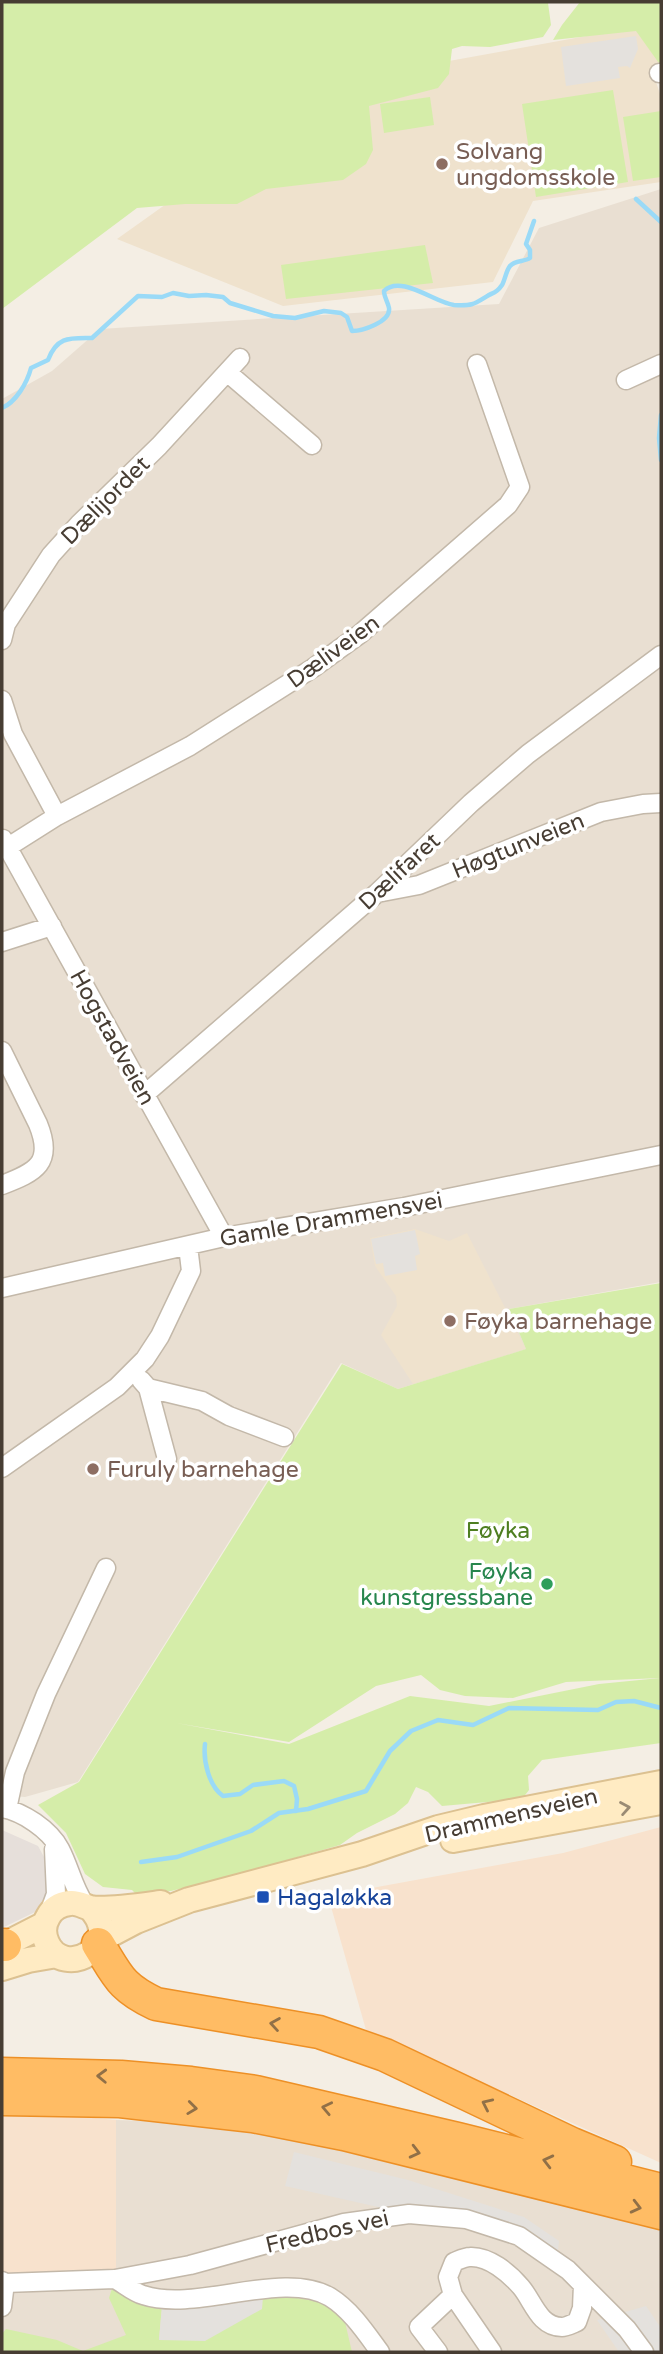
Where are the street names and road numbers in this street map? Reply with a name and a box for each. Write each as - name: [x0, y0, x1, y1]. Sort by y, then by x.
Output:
- street label: Dælijordet: [55, 450, 156, 551]
- street label: Dæliveien: [282, 609, 385, 695]
- street label: Høgtunveien: [448, 807, 588, 885]
- street label: Dælifaret: [353, 827, 446, 916]
- street label: Hogstadveien: [63, 965, 161, 1110]
- street label: Gamle Drammensvei: [217, 1187, 445, 1253]
- street label: Drammensveien: [422, 1782, 601, 1850]
- street label: Fredbos vei: [263, 2204, 392, 2260]

